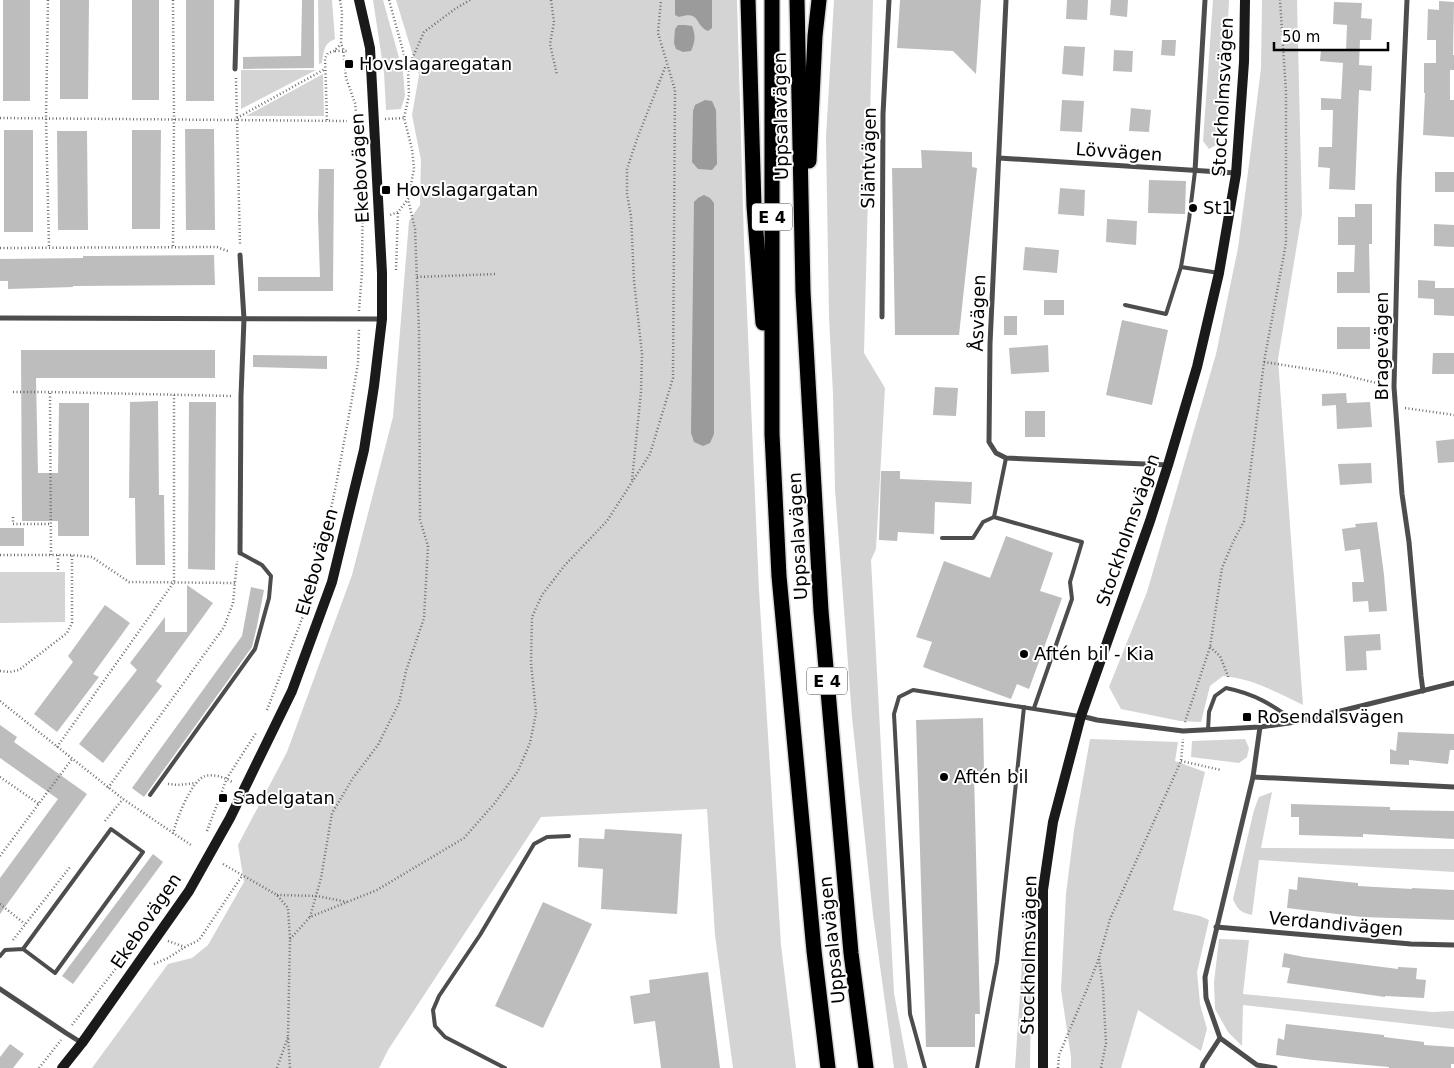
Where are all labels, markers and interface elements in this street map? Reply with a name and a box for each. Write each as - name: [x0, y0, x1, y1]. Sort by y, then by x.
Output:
- street label: Stockholmsvägen: [1208, 17, 1237, 177]
- scale bar: [1274, 20, 1388, 52]
- text: 50 m: [1282, 28, 1320, 46]
- street label: Uppsalavägen: [769, 52, 792, 180]
- place label: Hovslagaregatan: [359, 53, 512, 74]
- marker: Hovslagaregatan: [343, 58, 355, 70]
- street label: Släntvägen: [857, 107, 880, 209]
- street label: Ekebovägen: [346, 112, 373, 224]
- street label: Lövvägen: [1075, 138, 1163, 165]
- place label: Hovslagargatan: [396, 179, 538, 200]
- marker: Hovslagargatan: [380, 184, 392, 196]
- place label: St1: [1203, 197, 1233, 218]
- marker: St1: [1187, 202, 1199, 214]
- road number: E 4: [752, 203, 792, 230]
- street label: Åsvägen: [966, 274, 989, 352]
- street label: Bragevägen: [1371, 292, 1392, 400]
- street label: Stockholmsvägen: [1092, 451, 1163, 609]
- street label: Uppsalavägen: [784, 472, 811, 601]
- street label: Ekebovägen: [291, 506, 342, 618]
- place label: Aftén bil - Kia: [1034, 643, 1154, 664]
- marker: Aftén bil - Kia: [1018, 648, 1030, 660]
- road number: E 4: [807, 668, 847, 694]
- place label: Rosendalsvägen: [1257, 706, 1404, 727]
- marker: Rosendalsvägen: [1241, 711, 1253, 723]
- place label: Aftén bil: [954, 766, 1028, 787]
- marker: Aftén bil: [938, 771, 950, 783]
- place label: Sadelgatan: [233, 787, 335, 808]
- marker: Sadelgatan: [217, 792, 229, 804]
- street label: Ekebovägen: [106, 869, 185, 972]
- street label: Uppsalavägen: [814, 875, 849, 1005]
- street label: Stockholmsvägen: [1017, 875, 1040, 1035]
- street label: Verdandivägen: [1268, 907, 1404, 940]

